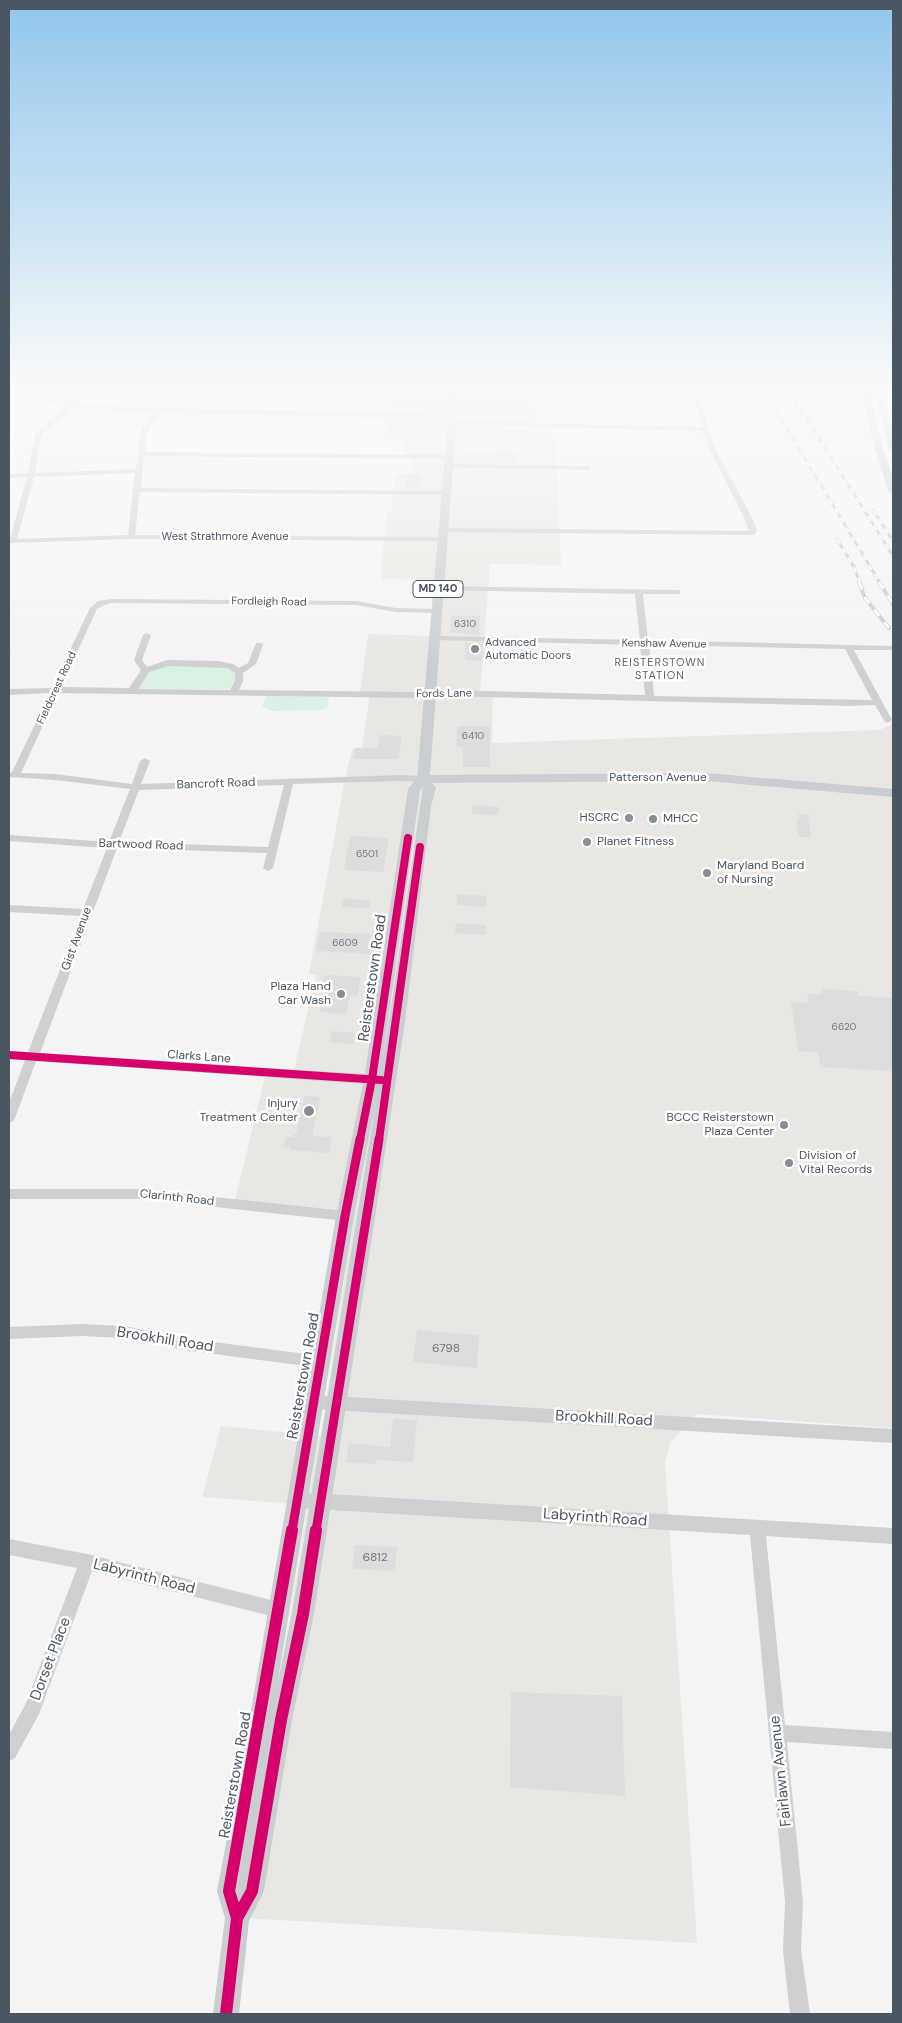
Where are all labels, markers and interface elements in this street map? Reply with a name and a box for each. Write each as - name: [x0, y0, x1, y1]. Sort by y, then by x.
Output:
- street label: West Strathmore Avenue: [162, 530, 288, 544]
- road number: MD 140: [413, 580, 463, 598]
- street label: Fordleigh Road: [231, 595, 307, 609]
- house number: 6310: [454, 618, 476, 630]
- place label: Advanced Automatic Doors: [485, 636, 571, 662]
- street label: Kenshaw Avenue: [621, 637, 707, 651]
- marker: Advanced Automatic Doors: [469, 643, 481, 655]
- street label: Fieldcrest Road: [34, 650, 80, 726]
- district label: REISTERSTOWN STATION: [613, 656, 707, 682]
- street label: Fords Lane: [416, 687, 472, 701]
- house number: 6410: [462, 730, 484, 742]
- street label: Patterson Avenue: [609, 771, 707, 785]
- street label: Bancroft Road: [176, 775, 256, 793]
- place label: HSCRC: [580, 811, 619, 825]
- marker: HSCRC: [623, 812, 635, 824]
- place label: MHCC: [663, 812, 698, 826]
- marker: MHCC: [647, 813, 659, 825]
- place label: Planet Fitness: [597, 835, 674, 849]
- street label: Bartwood Road: [98, 836, 184, 854]
- marker: Planet Fitness: [581, 836, 593, 848]
- house number: 6501: [356, 848, 378, 860]
- place label: Maryland Board of Nursing: [717, 859, 804, 887]
- marker: Maryland Board of Nursing: [701, 867, 713, 879]
- street label: Gist Avenue: [59, 905, 95, 973]
- street label: Reisterstown Road: [355, 913, 391, 1043]
- house number: 6609: [332, 937, 358, 949]
- place label: Plaza Hand Car Wash: [271, 980, 331, 1008]
- marker: Plaza Hand Car Wash: [335, 988, 347, 1000]
- house number: 6620: [832, 1021, 856, 1033]
- street label: Clarks Lane: [167, 1048, 231, 1066]
- place label: Injury Treatment Center: [199, 1097, 298, 1125]
- marker: Injury Treatment Center: [302, 1104, 316, 1118]
- place label: BCCC Reisterstown Plaza Center: [667, 1111, 774, 1139]
- marker: BCCC Reisterstown Plaza Center: [778, 1119, 790, 1131]
- place label: Division of Vital Records: [799, 1149, 872, 1177]
- marker: Division of Vital Records: [783, 1157, 795, 1169]
- street label: Clarinth Road: [139, 1187, 215, 1209]
- street label: Reisterstown Road: [284, 1311, 324, 1441]
- street label: Brookhill Road: [115, 1323, 215, 1357]
- house number: 6798: [432, 1342, 460, 1356]
- street label: Brookhill Road: [555, 1407, 653, 1431]
- street label: Labyrinth Road: [542, 1505, 648, 1531]
- house number: 6812: [362, 1551, 388, 1565]
- street label: Labyrinth Road: [91, 1556, 197, 1598]
- street label: Dorset Place: [27, 1615, 75, 1703]
- street label: Reisterstown Road: [216, 1710, 256, 1840]
- street label: Fairlawn Avenue: [766, 1715, 796, 1827]

